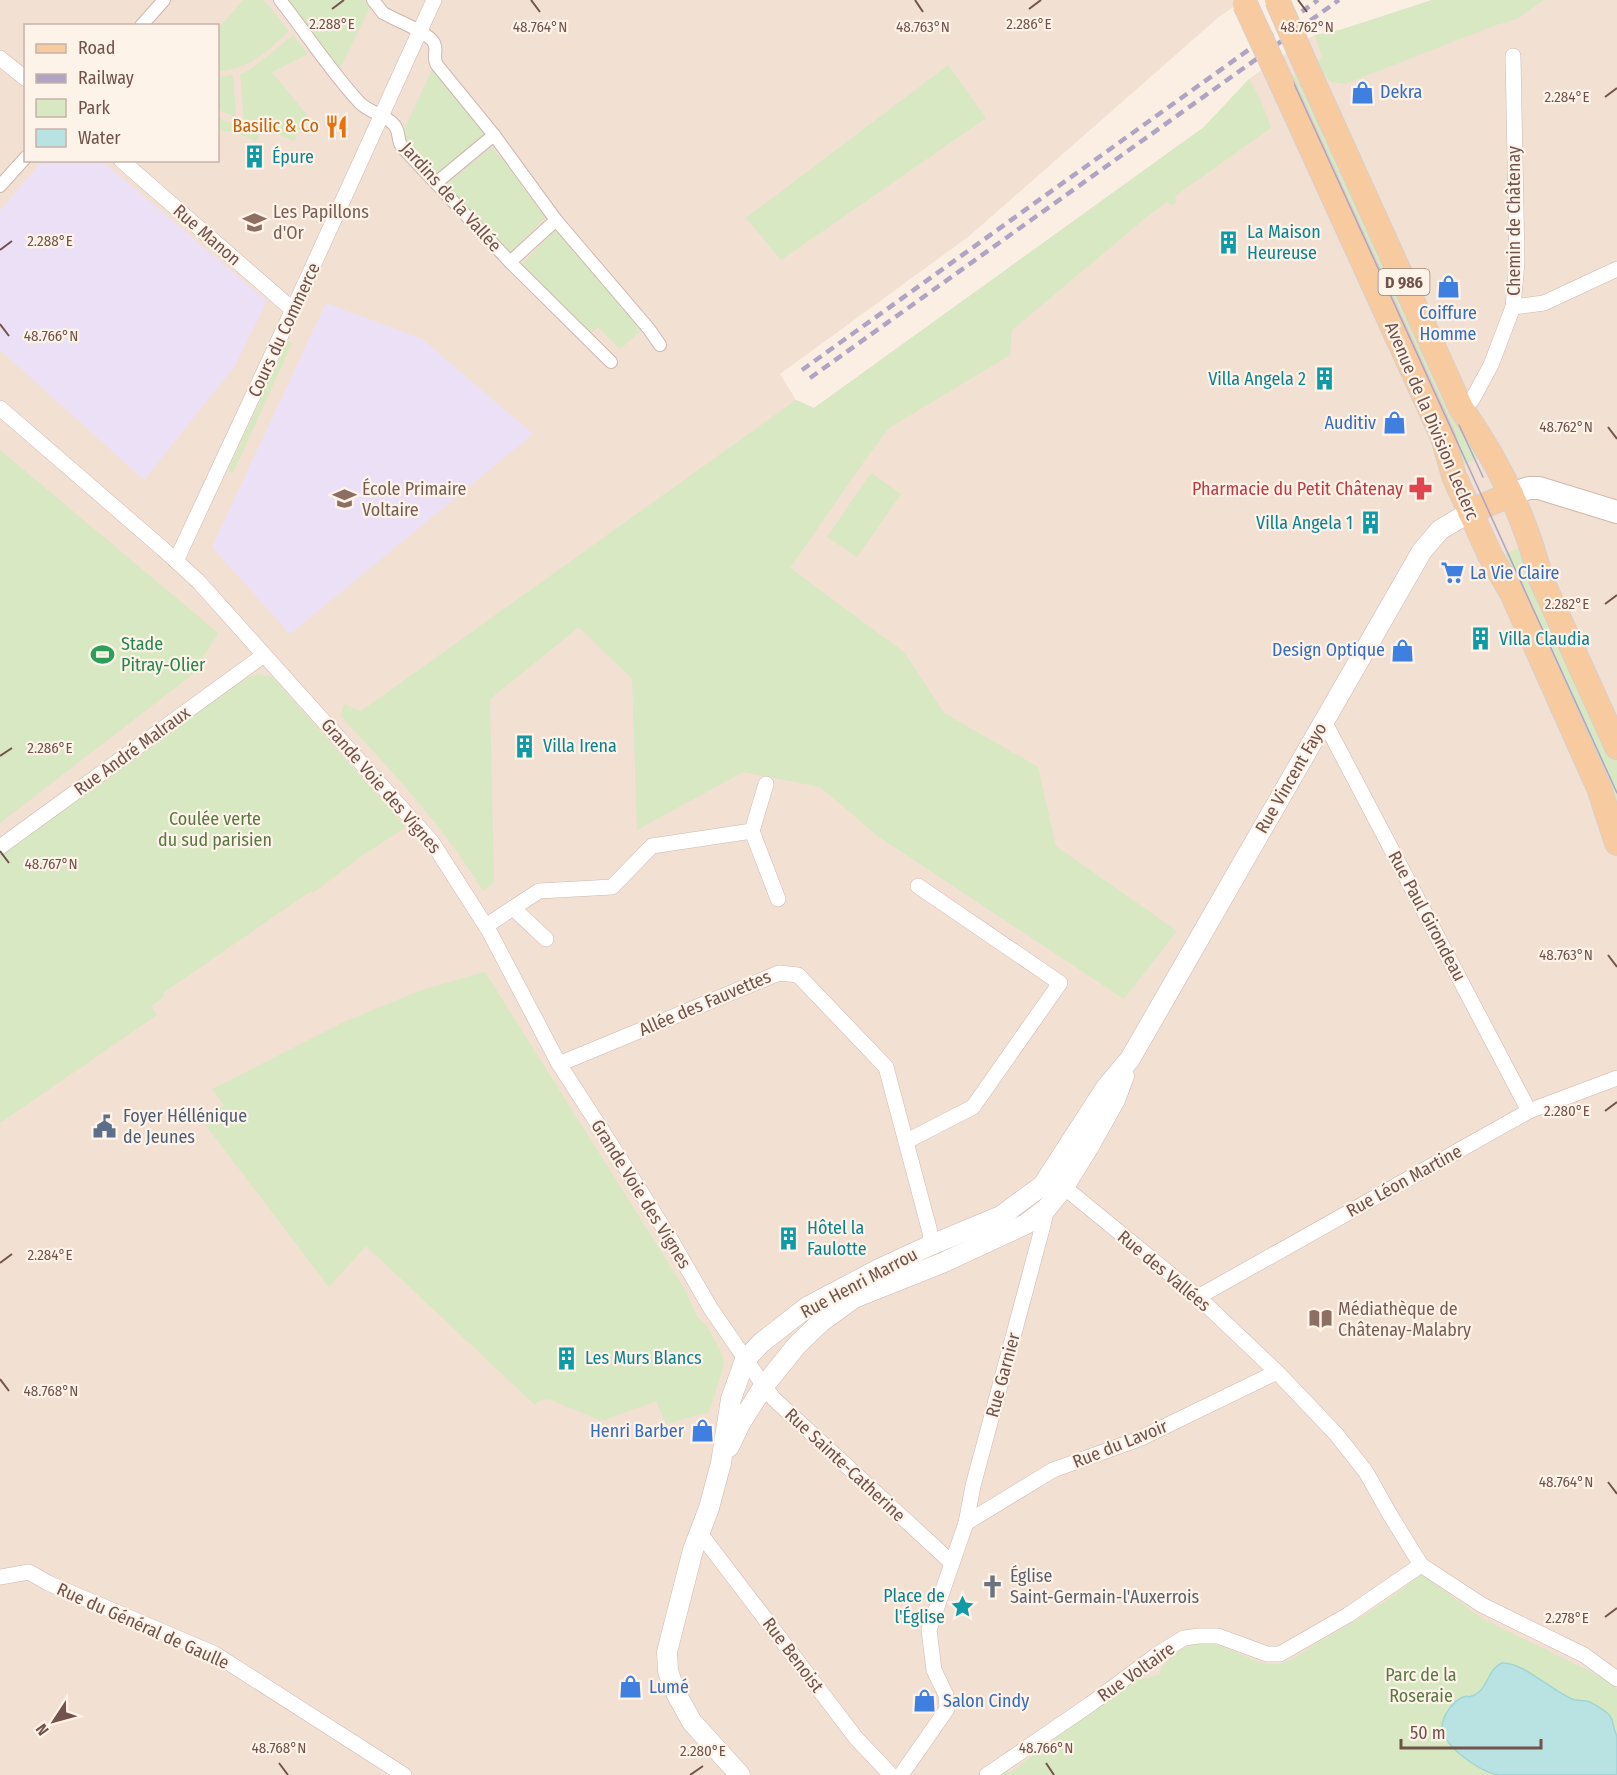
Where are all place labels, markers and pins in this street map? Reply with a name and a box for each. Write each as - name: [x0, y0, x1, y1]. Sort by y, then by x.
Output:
- shop icon: Dekra: [1349, 79, 1375, 105]
- place label: Dekra: [1380, 81, 1422, 103]
- restaurant icon: Basilic & Co: [324, 113, 350, 139]
- place label: Basilic & Co: [233, 115, 319, 137]
- building icon: Épure: [241, 144, 267, 170]
- place label: Épure: [272, 145, 314, 168]
- place label: Les Papillons d'Or: [273, 201, 369, 244]
- school or university icon: Les Papillons d'Or: [242, 209, 268, 235]
- place label: La Maison Heureuse: [1247, 221, 1321, 264]
- building icon: La Maison Heureuse: [1216, 229, 1242, 255]
- shop icon: Coiffure Homme: [1435, 274, 1461, 300]
- place label: Coiffure Homme: [1419, 302, 1477, 345]
- building icon: Villa Angela 2: [1311, 366, 1337, 392]
- place label: Villa Angela 2: [1208, 368, 1306, 390]
- shop icon: Auditiv: [1381, 410, 1407, 436]
- place label: Auditiv: [1325, 412, 1376, 434]
- pharmacy icon: Pharmacie du Petit Châtenay: [1408, 476, 1434, 502]
- place label: École Primaire Voltaire: [362, 477, 467, 521]
- place label: Pharmacie du Petit Châtenay: [1192, 478, 1403, 500]
- school or university icon: École Primaire Voltaire: [331, 486, 357, 512]
- building icon: Villa Angela 1: [1358, 510, 1384, 536]
- place label: Villa Angela 1: [1256, 512, 1353, 534]
- supermarket icon: La Vie Claire: [1439, 560, 1465, 586]
- place label: La Vie Claire: [1470, 562, 1559, 584]
- building icon: Villa Claudia: [1468, 626, 1494, 652]
- place label: Villa Claudia: [1499, 628, 1590, 650]
- place label: Stade Pitray-Olier: [121, 633, 206, 676]
- shop icon: Design Optique: [1390, 637, 1416, 663]
- place label: Design Optique: [1272, 639, 1385, 661]
- sports icon: Stade Pitray-Olier: [90, 641, 116, 667]
- building icon: Villa Irena: [512, 733, 538, 759]
- place label: Villa Irena: [543, 735, 617, 757]
- place label: Foyer Héllénique de Jeunes: [123, 1105, 247, 1148]
- public building icon: Foyer Héllénique de Jeunes: [92, 1113, 118, 1139]
- place label: Hôtel la Faulotte: [807, 1217, 867, 1260]
- building icon: Hôtel la Faulotte: [776, 1225, 802, 1251]
- place label: Médiathèque de Châtenay-Malabry: [1338, 1298, 1471, 1341]
- library icon: Médiathèque de Châtenay-Malabry: [1307, 1306, 1333, 1332]
- building icon: Les Murs Blancs: [554, 1345, 580, 1371]
- place label: Les Murs Blancs: [585, 1347, 702, 1369]
- shop icon: Henri Barber: [689, 1418, 715, 1444]
- place label: Henri Barber: [590, 1420, 685, 1442]
- place label: Église Saint-Germain-l'Auxerrois: [1010, 1564, 1200, 1608]
- church icon: Église Saint-Germain-l'Auxerrois: [979, 1573, 1005, 1599]
- place label: Place de l'Église: [883, 1585, 945, 1628]
- place icon: Place de l'Église: [950, 1593, 976, 1619]
- shop icon: Lumé: [618, 1674, 644, 1700]
- place label: Lumé: [649, 1676, 689, 1698]
- shop icon: Salon Cindy: [912, 1688, 938, 1714]
- place label: Salon Cindy: [943, 1690, 1029, 1712]

